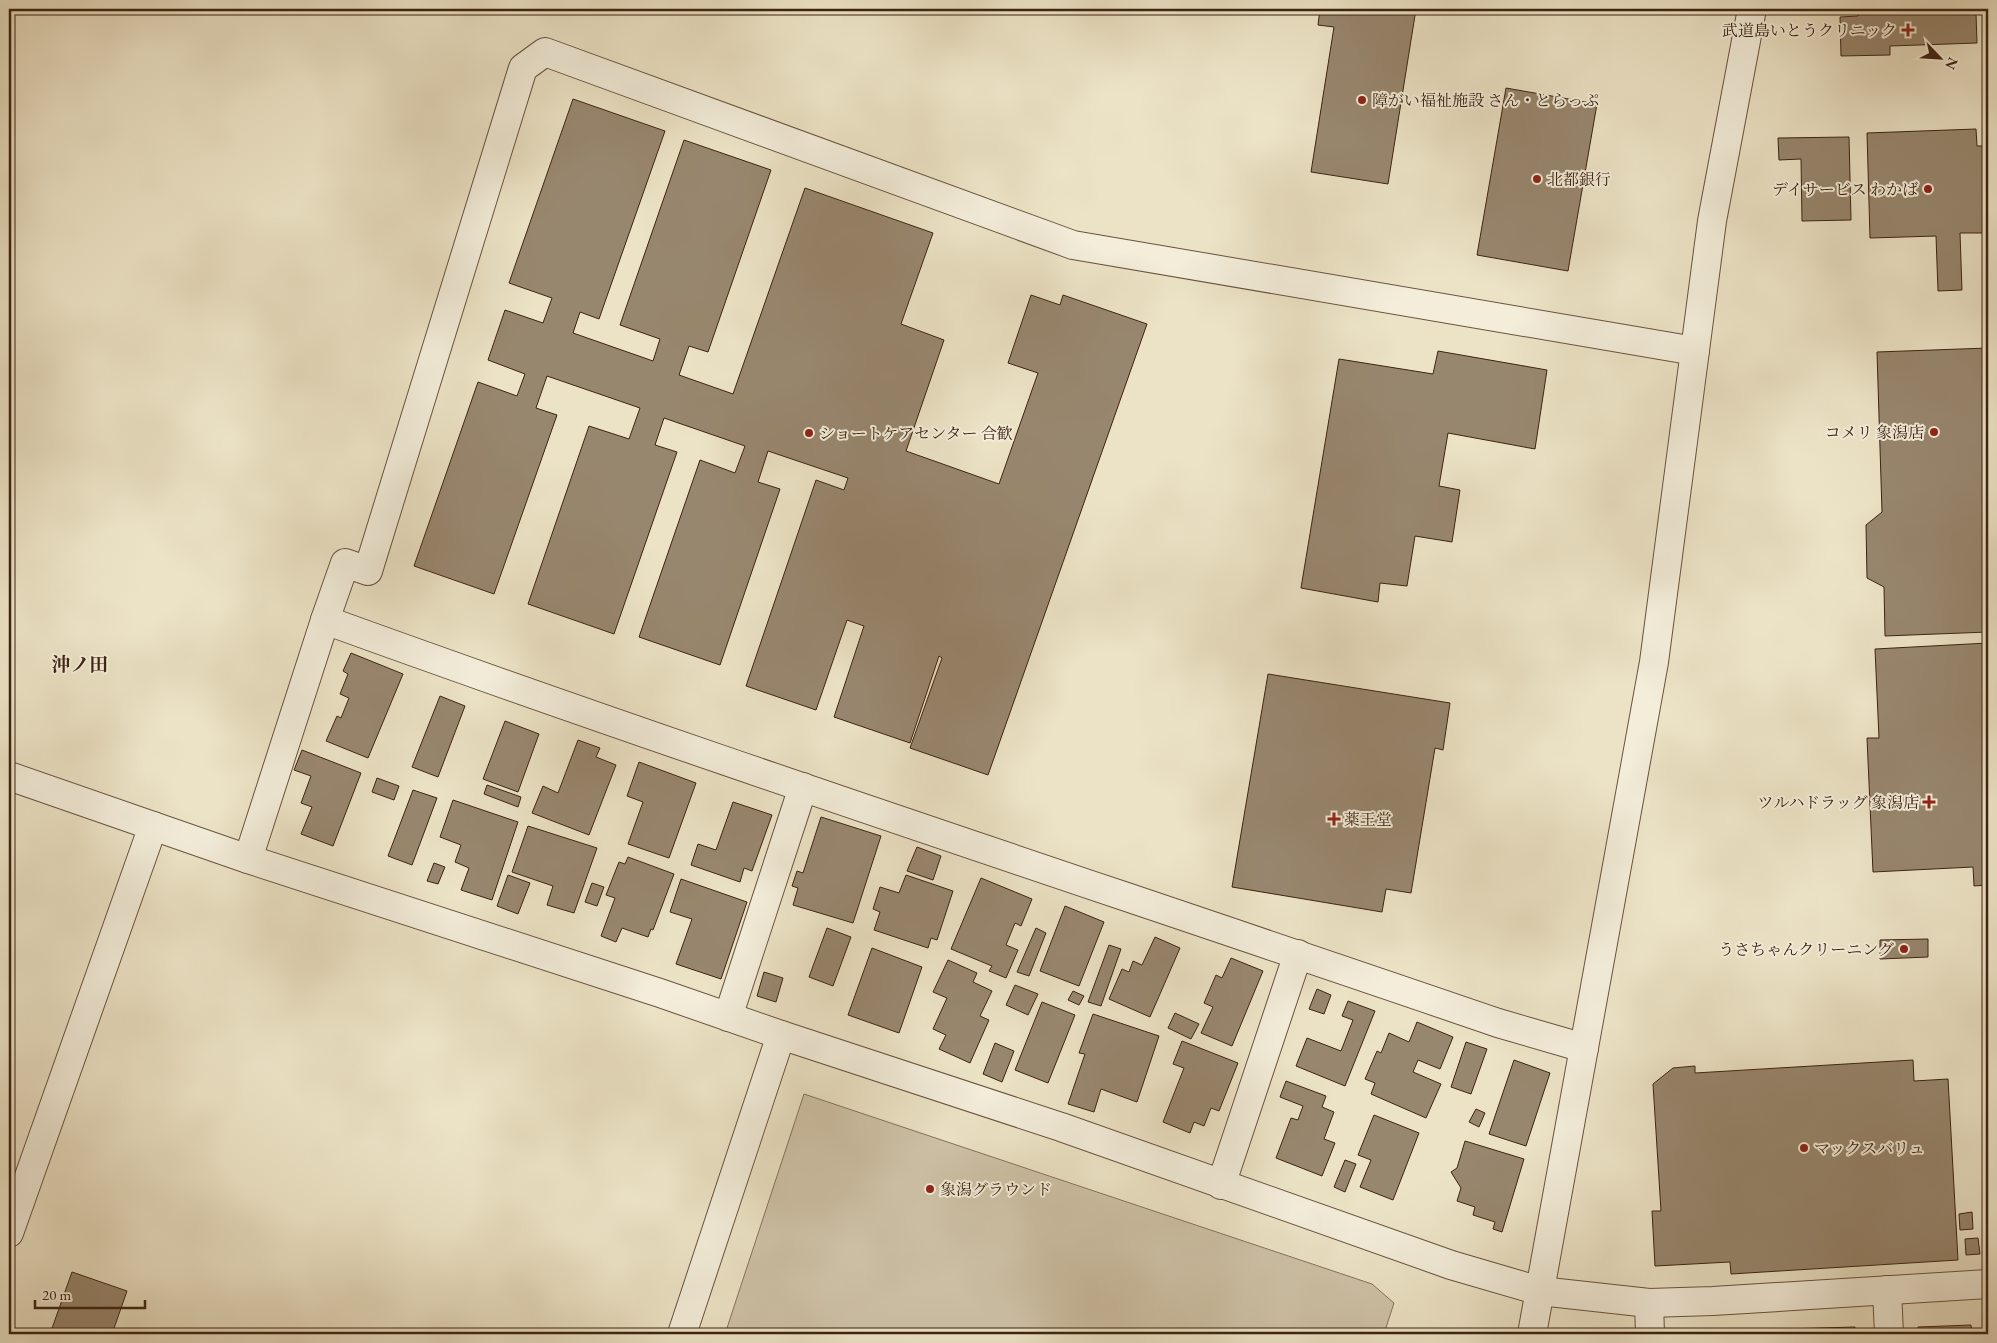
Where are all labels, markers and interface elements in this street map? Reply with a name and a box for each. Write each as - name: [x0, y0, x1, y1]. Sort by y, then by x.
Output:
- place label: 武道島いとうクリニック: [1722, 20, 1897, 41]
- marker: 武道島いとうクリニック: [1901, 23, 1915, 37]
- north arrow: [1914, 32, 1964, 82]
- text: N: [1941, 55, 1962, 73]
- place label: 障がい福祉施設 さん・とらっぷ: [1372, 90, 1599, 111]
- marker: 障がい福祉施設 さん・とらっぷ: [1356, 94, 1368, 106]
- place label: 北都銀行: [1547, 169, 1611, 190]
- marker: 北都銀行: [1531, 173, 1543, 185]
- place label: デイサービス わかば: [1772, 179, 1918, 200]
- marker: デイサービス わかば: [1922, 183, 1934, 195]
- place label: コメリ 象潟店: [1825, 422, 1924, 443]
- place label: ショートケアセンター 合歓: [819, 423, 1013, 444]
- marker: コメリ 象潟店: [1928, 426, 1940, 438]
- marker: ショートケアセンター 合歓: [803, 427, 815, 439]
- district label: 沖ノ田: [51, 652, 109, 677]
- place label: ツルハドラッグ 象潟店: [1758, 792, 1919, 813]
- marker: ツルハドラッグ 象潟店: [1923, 796, 1935, 808]
- place label: 薬王堂: [1344, 809, 1392, 830]
- marker: 薬王堂: [1328, 813, 1340, 825]
- place label: うさちゃんクリーニング: [1718, 939, 1894, 960]
- marker: うさちゃんクリーニング: [1898, 943, 1910, 955]
- place label: マックスバリュ: [1814, 1138, 1925, 1159]
- marker: マックスバリュ: [1798, 1142, 1810, 1154]
- place label: 象潟グラウンド: [940, 1179, 1052, 1200]
- marker: 象潟グラウンド: [924, 1183, 936, 1195]
- scale bar: [35, 1278, 145, 1310]
- text: 20 m: [42, 1285, 71, 1304]

